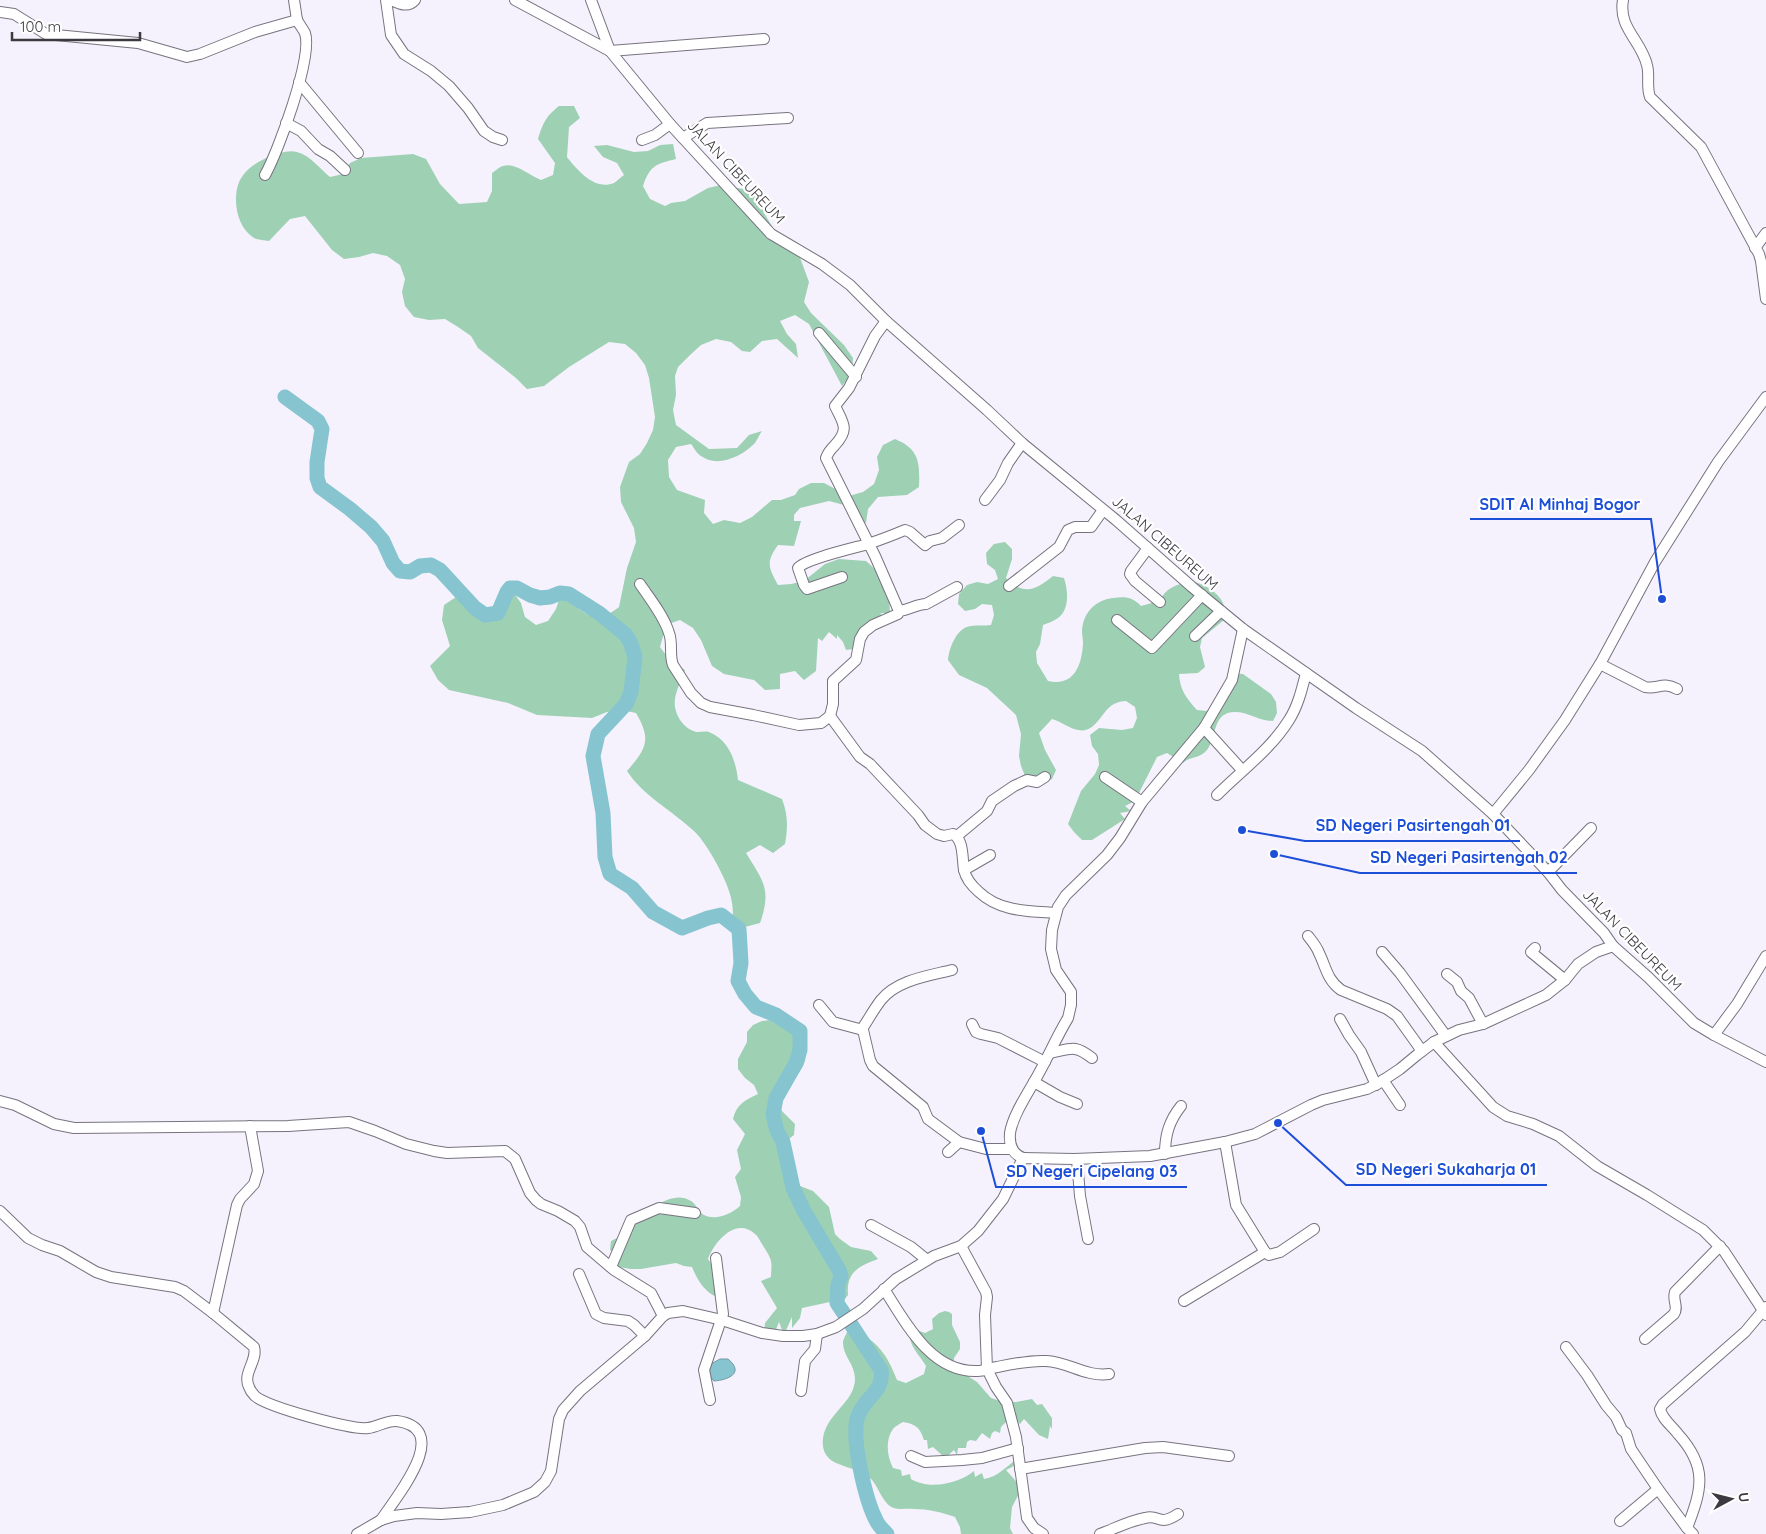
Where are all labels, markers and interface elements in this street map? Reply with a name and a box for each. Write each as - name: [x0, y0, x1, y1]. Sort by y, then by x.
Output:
- scale bar: [12, 10, 140, 42]
- text: 100 m: [20, 17, 61, 36]
- street label: JALAN CIBEUREUM: [683, 116, 789, 227]
- callout: SDIT Al Minhaj Bogor: [1470, 488, 1651, 519]
- street label: JALAN CIBEUREUM: [1108, 491, 1222, 594]
- text: SDIT Al Minhaj Bogor: [1480, 494, 1640, 514]
- callout: SD Negeri Pasirtengah 01: [1305, 810, 1520, 841]
- text: SD Negeri Pasirtengah 01: [1316, 815, 1510, 835]
- callout: SD Negeri Pasirtengah 02: [1360, 842, 1577, 873]
- text: SD Negeri Pasirtengah 02: [1370, 847, 1568, 867]
- street label: JALAN CIBEUREUM: [1579, 885, 1686, 995]
- callout: SD Negeri Sukaharja 01: [1346, 1154, 1547, 1185]
- callout: SD Negeri Cipelang 03: [996, 1156, 1187, 1187]
- text: SD Negeri Sukaharja 01: [1356, 1159, 1536, 1179]
- text: SD Negeri Cipelang 03: [1006, 1161, 1178, 1181]
- north arrow: [1706, 1474, 1756, 1524]
- text: U: [1734, 1491, 1753, 1503]

